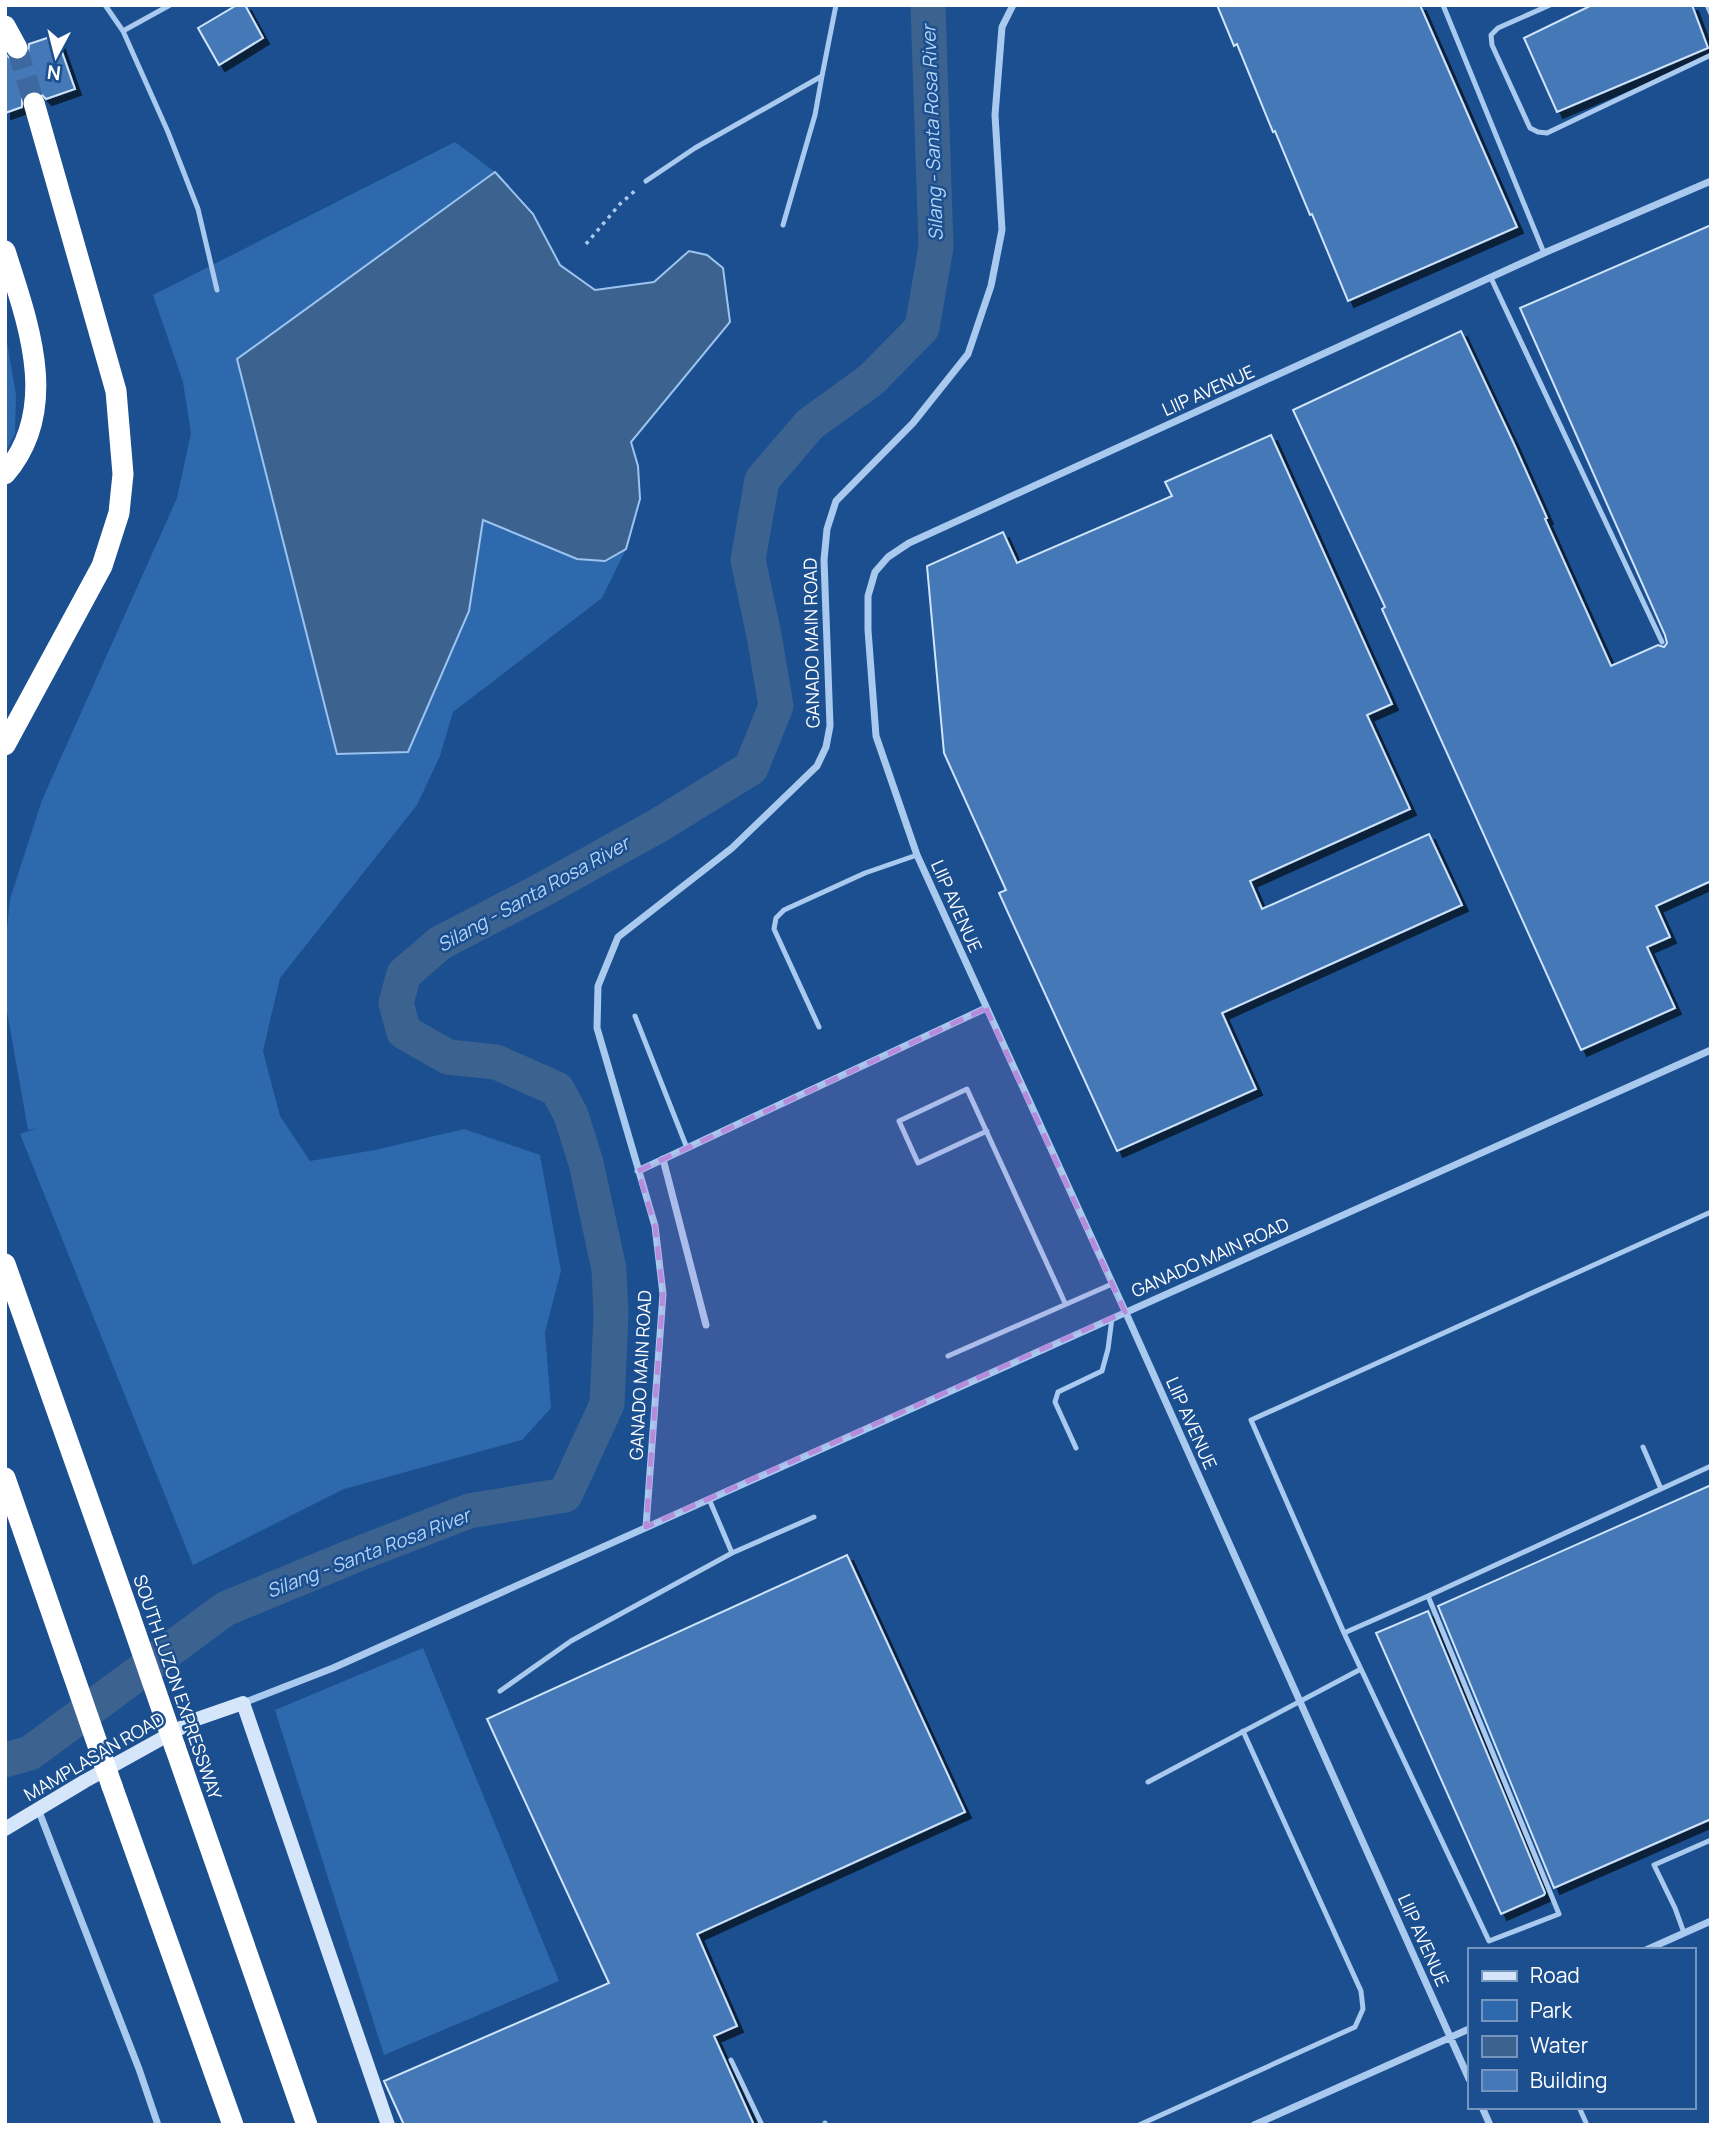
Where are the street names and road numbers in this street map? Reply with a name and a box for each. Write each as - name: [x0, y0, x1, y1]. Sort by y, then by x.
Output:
- street label: LIIP AVENUE: [1158, 359, 1258, 421]
- street label: GANADO MAIN ROAD: [798, 558, 824, 728]
- street label: LIIP AVENUE: [926, 856, 988, 956]
- street label: GANADO MAIN ROAD: [1127, 1211, 1293, 1303]
- street label: GANADO MAIN ROAD: [624, 1289, 656, 1461]
- street label: LIIP AVENUE: [1161, 1373, 1223, 1473]
- street label: SOUTH LUZON EXPRESSWAY: [128, 1571, 228, 1804]
- street label: MAMPLASAN ROAD: [19, 1706, 169, 1806]
- street label: LIIP AVENUE: [1393, 1890, 1455, 1990]

